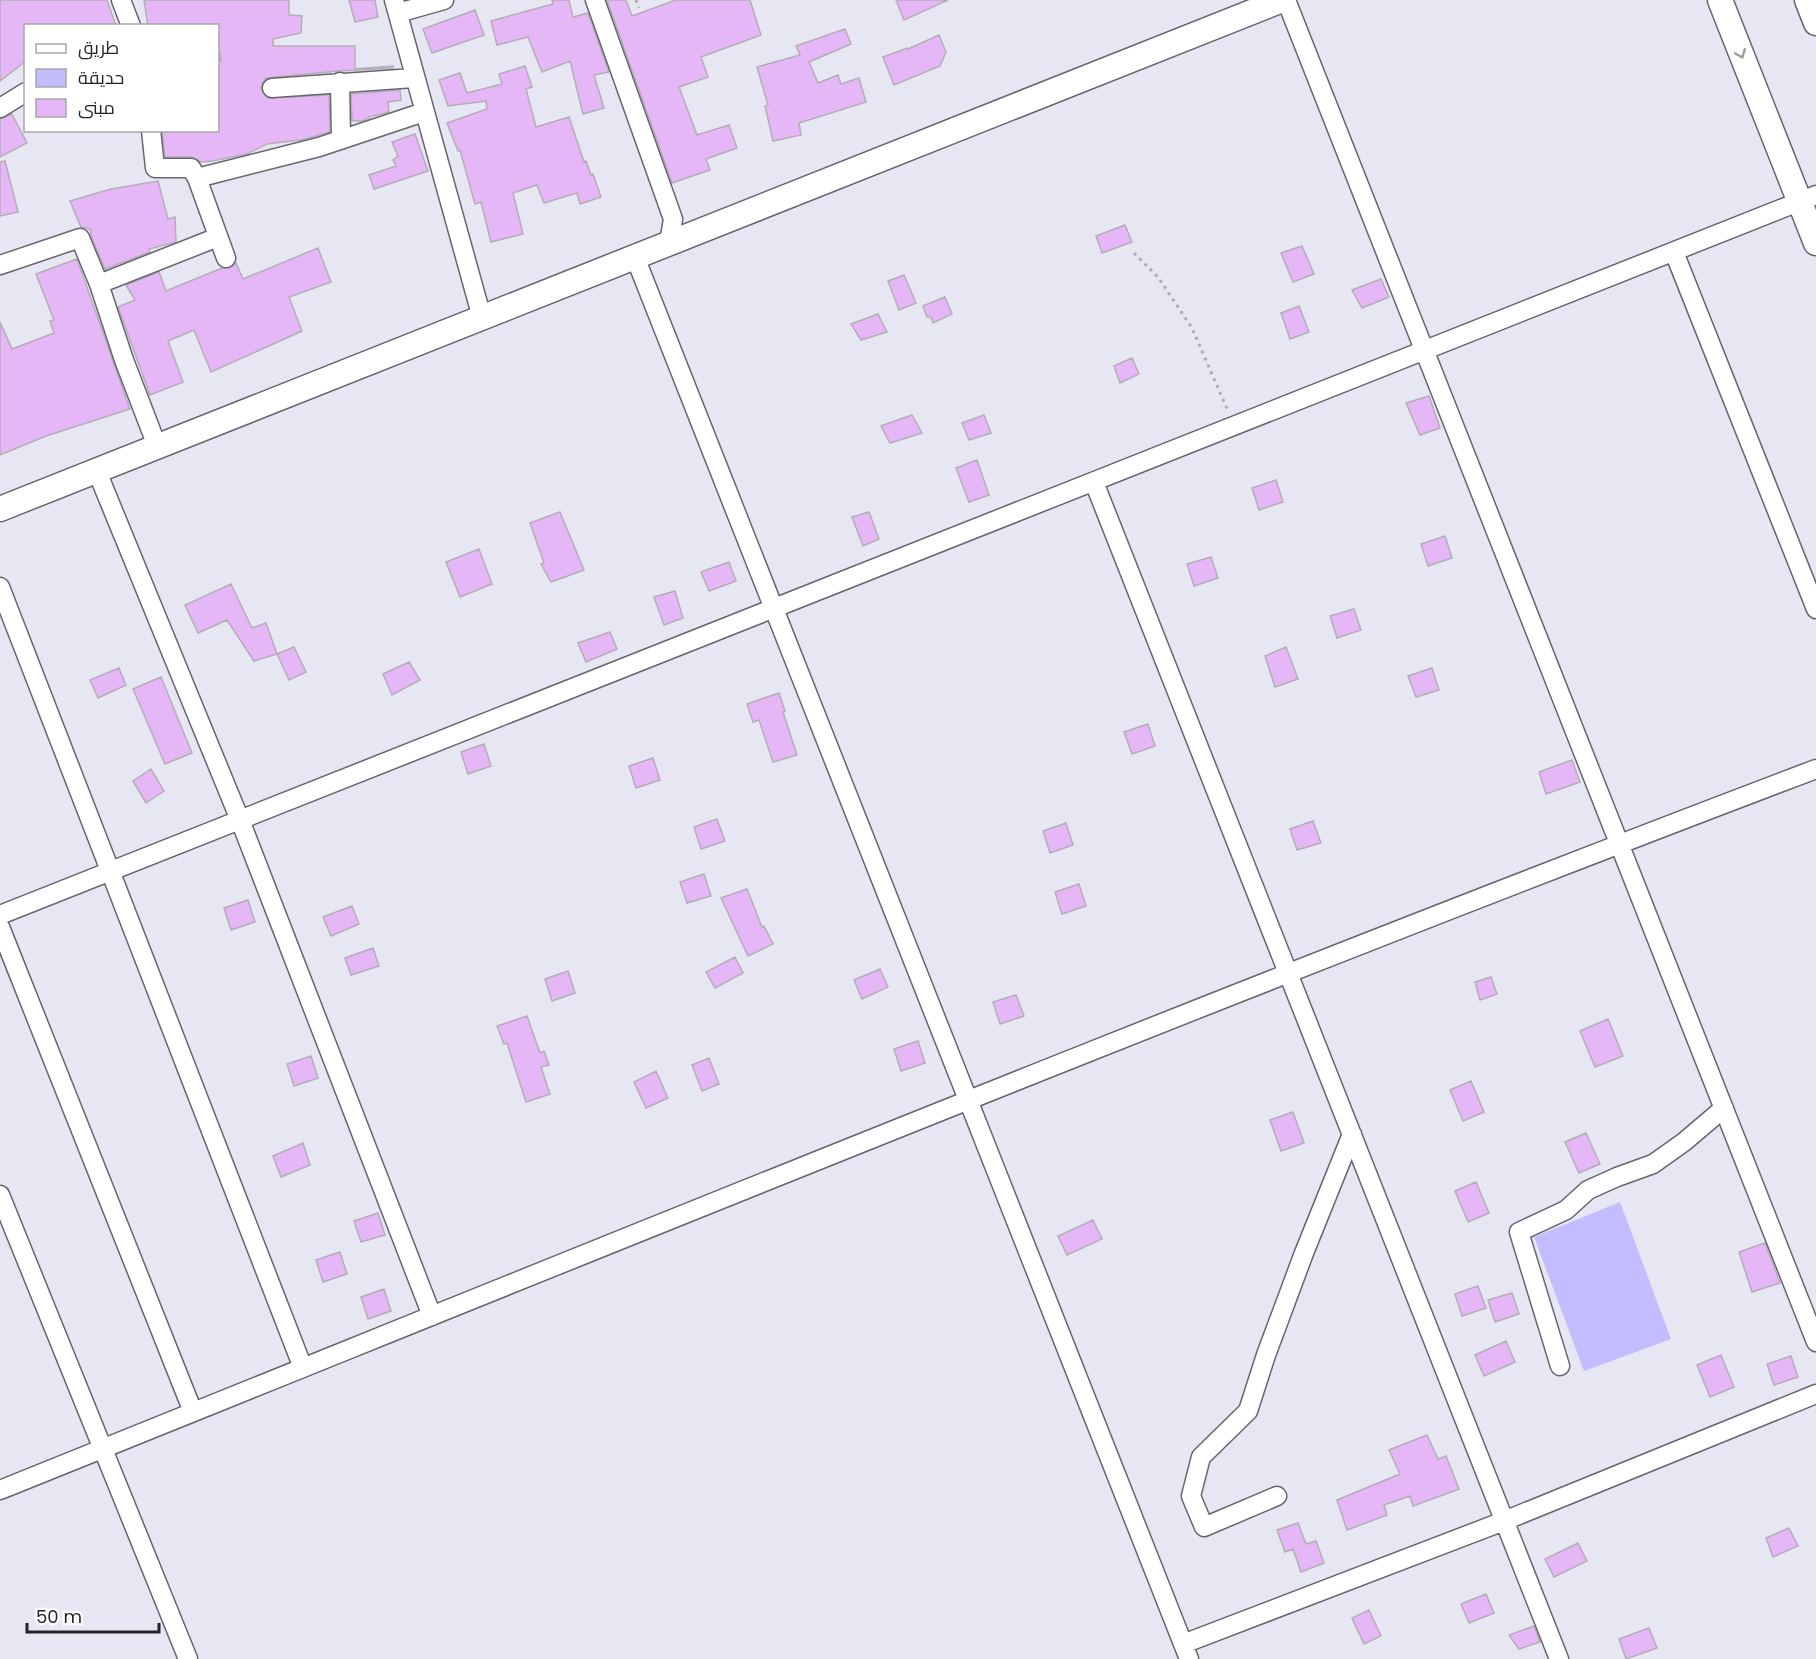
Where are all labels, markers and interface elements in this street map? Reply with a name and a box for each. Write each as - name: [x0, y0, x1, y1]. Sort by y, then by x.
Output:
- legend: [24, 24, 219, 132]
- text: طريق: [78, 35, 119, 60]
- one-way arrow: [1734, 48, 1746, 59]
- text: حديقة: [78, 65, 124, 90]
- text: مبنى: [78, 95, 115, 120]
- scale bar: [27, 1596, 159, 1634]
- text: 50 m: [36, 1604, 82, 1629]

